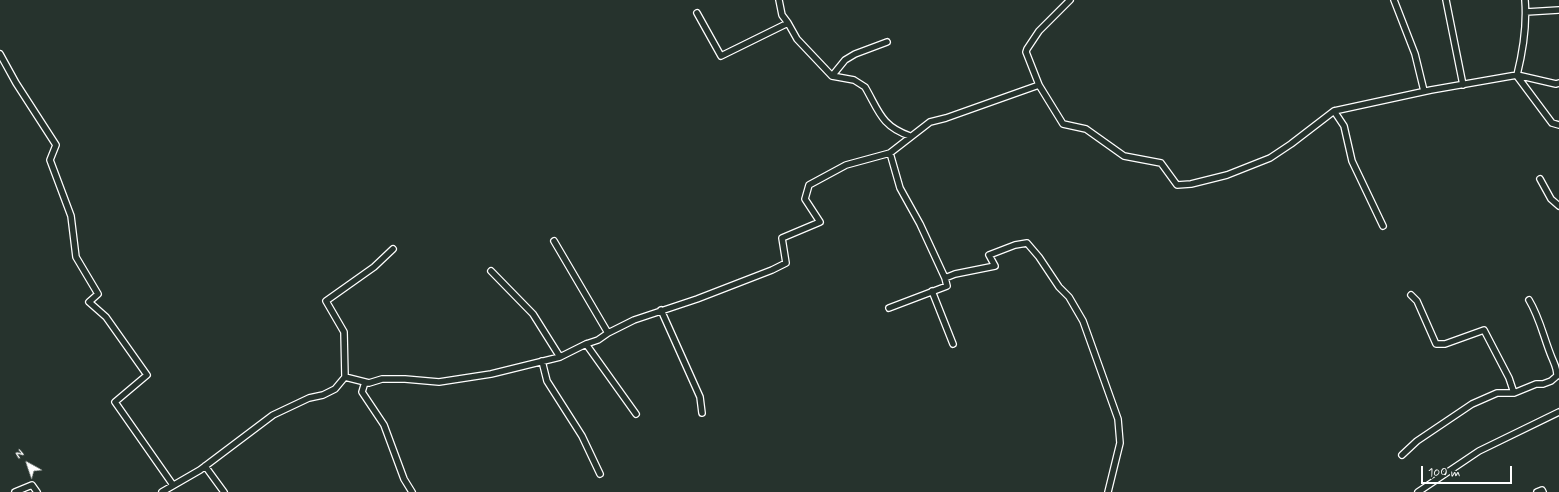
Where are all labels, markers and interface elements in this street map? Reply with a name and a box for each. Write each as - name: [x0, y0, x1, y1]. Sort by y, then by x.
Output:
- north arrow: [8, 444, 48, 484]
- text: N: [13, 447, 28, 463]
- scale bar: [1423, 458, 1514, 484]
- text: 100 m: [1428, 465, 1460, 481]

